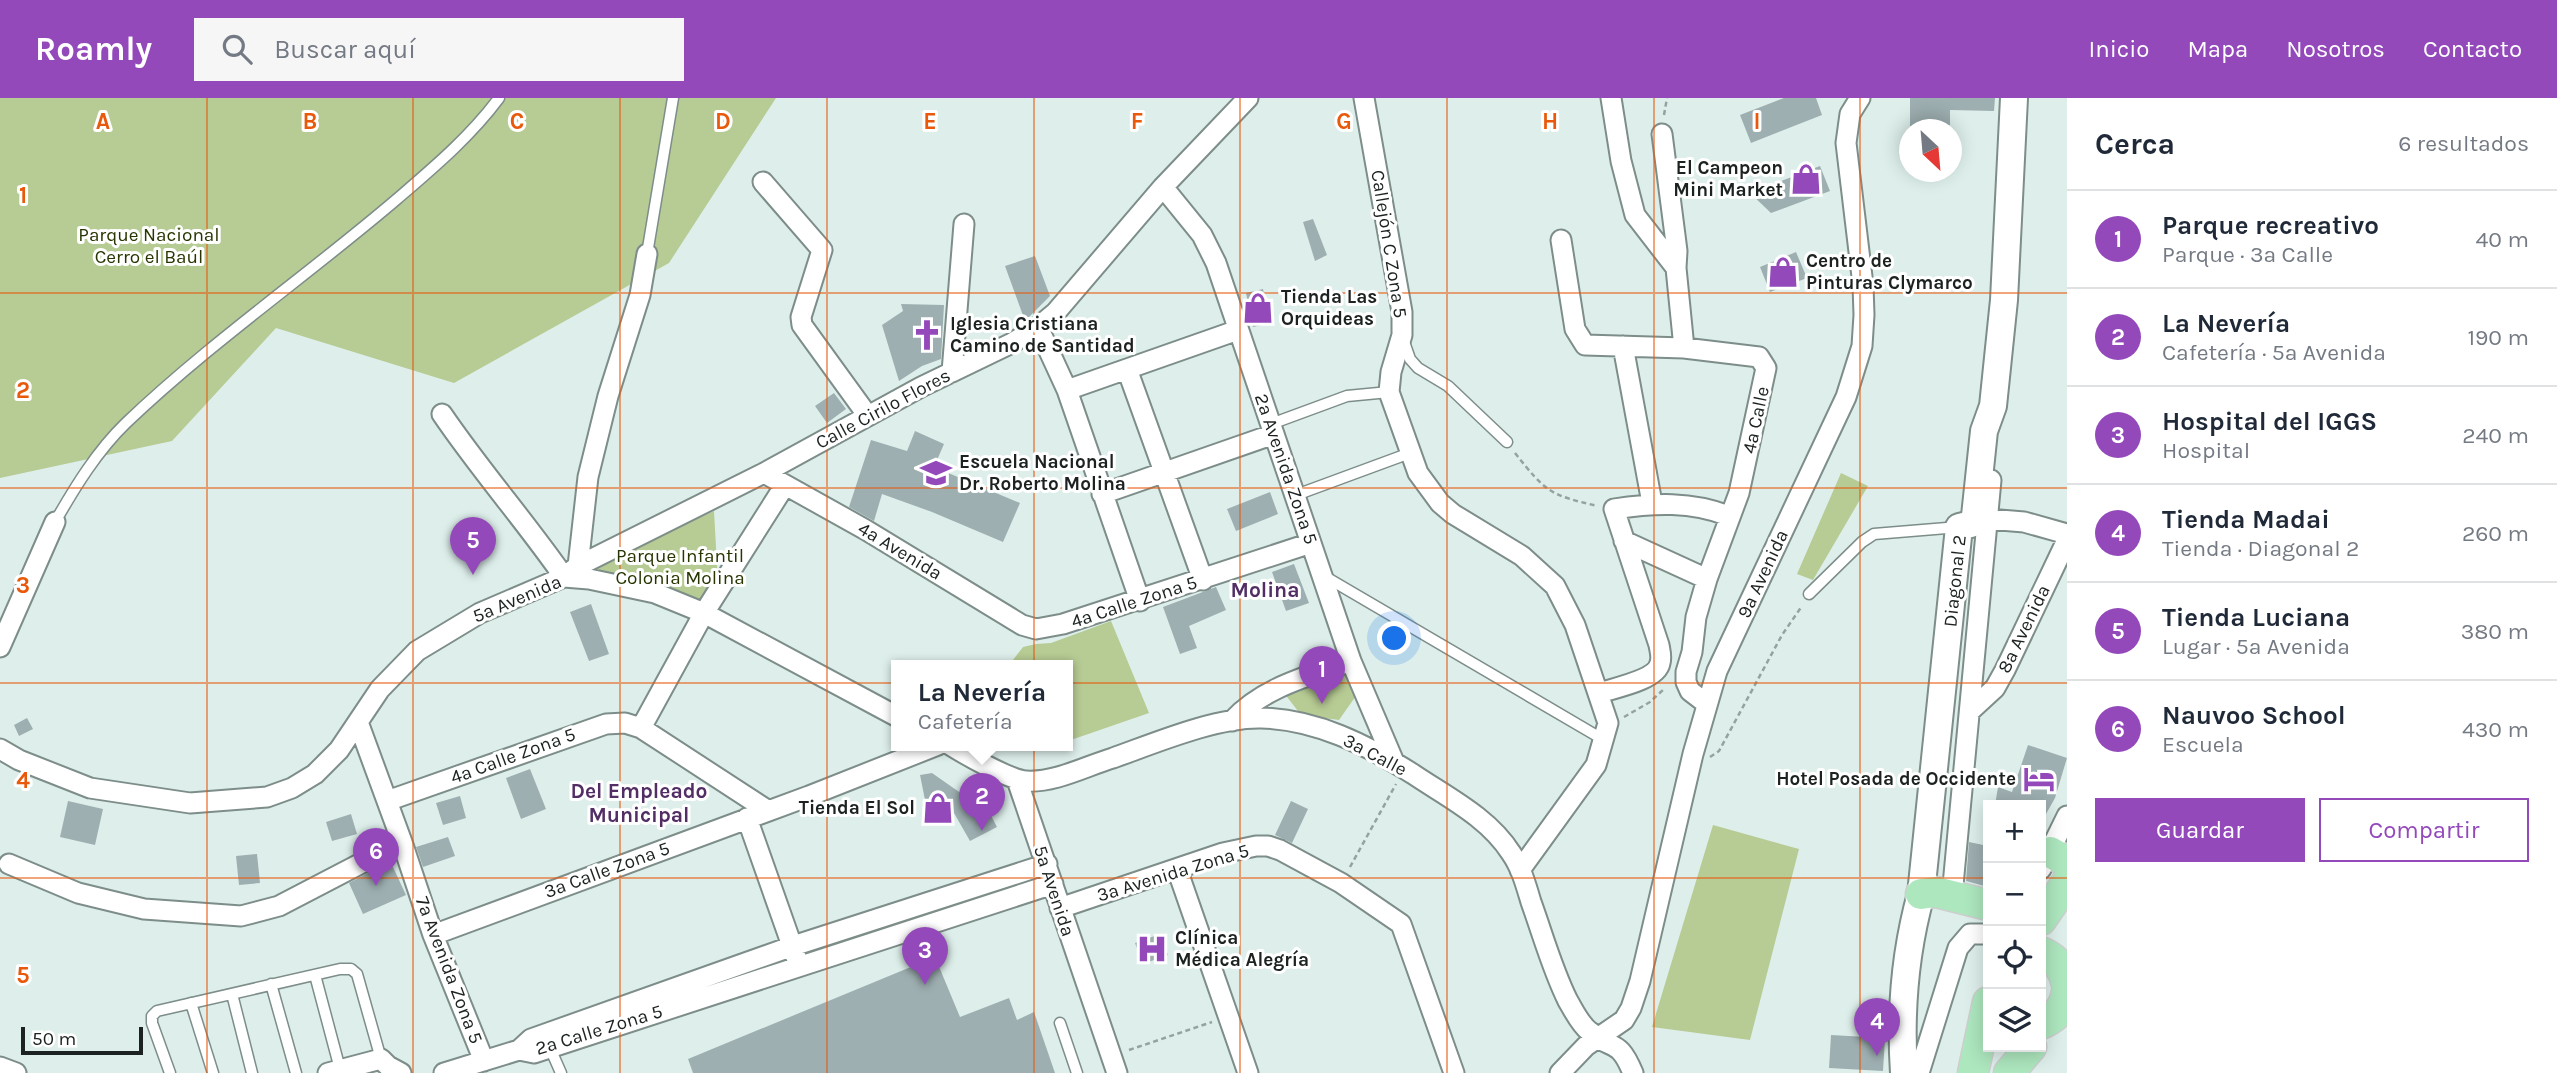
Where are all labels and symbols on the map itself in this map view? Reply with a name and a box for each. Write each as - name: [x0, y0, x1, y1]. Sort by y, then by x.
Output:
- text: A: [96, 108, 110, 135]
- text: B: [303, 108, 317, 135]
- text: C: [510, 108, 524, 135]
- text: D: [715, 108, 731, 135]
- text: E: [923, 108, 937, 135]
- text: F: [1131, 108, 1143, 135]
- text: G: [1336, 108, 1352, 135]
- text: H: [1542, 108, 1558, 135]
- text: I: [1753, 108, 1761, 135]
- north arrow: [1899, 119, 1962, 182]
- place label: El Campeon Mini Market: [1673, 157, 1783, 201]
- shop icon: El Campeon Mini Market: [1789, 162, 1823, 196]
- street label: Callejón C Zona 5: [1366, 168, 1412, 320]
- text: 1: [19, 182, 27, 209]
- park label: Parque Nacional Cerro el Baúl: [78, 224, 220, 268]
- place label: Centro de Pinturas Clymarco: [1806, 250, 1973, 294]
- shop icon: Centro de Pinturas Clymarco: [1766, 255, 1800, 289]
- place label: Tienda Las Orquideas: [1281, 286, 1377, 330]
- shop icon: Tienda Las Orquideas: [1241, 291, 1275, 325]
- place label: Iglesia Cristiana Camino de Santidad: [950, 313, 1135, 357]
- church icon: Iglesia Cristiana Camino de Santidad: [910, 318, 944, 352]
- street label: Calle Cirilo Flores: [812, 364, 954, 454]
- text: 2: [16, 377, 30, 404]
- street label: 4a Calle: [1738, 384, 1774, 456]
- street label: 2a Avenida Zona 5: [1250, 391, 1322, 547]
- place label: Escuela Nacional Dr. Roberto Molina: [959, 451, 1126, 495]
- school or university icon: Escuela Nacional Dr. Roberto Molina: [919, 456, 953, 490]
- pin: 5: [450, 517, 496, 575]
- street label: 4a Avenida: [854, 517, 946, 585]
- street label: 9a Avenida: [1733, 526, 1793, 622]
- street label: Diagonal 2: [1939, 534, 1971, 628]
- park label: Parque Infantil Colonia Molina: [615, 545, 745, 589]
- street label: 5a Avenida: [469, 570, 565, 628]
- street label: 4a Calle Zona 5: [1068, 571, 1200, 633]
- text: 3: [16, 572, 30, 599]
- district label: Molina: [1231, 578, 1299, 602]
- street label: 8a Avenida: [1993, 581, 2055, 677]
- your location: [1377, 621, 1411, 655]
- pin: 1: [1299, 646, 1345, 704]
- street label: 4a Calle Zona 5: [448, 723, 578, 789]
- street label: 3a Calle: [1340, 729, 1410, 781]
- hotel icon: Hotel Posada de Occidente: [2022, 762, 2056, 796]
- text: 4: [16, 767, 30, 794]
- place label: Hotel Posada de Occidente: [1776, 768, 2016, 790]
- pin: 2: [959, 773, 1005, 831]
- district label: Del Empleado Municipal: [571, 779, 707, 827]
- shop icon: Tienda El Sol: [921, 791, 955, 825]
- place label: Tienda El Sol: [799, 797, 915, 819]
- pin: 6: [353, 828, 399, 886]
- street label: 3a Calle Zona 5: [541, 837, 673, 903]
- street label: 3a Avenida Zona 5: [1094, 839, 1252, 907]
- street label: 5a Avenida: [1029, 843, 1079, 939]
- street label: 7a Avenida Zona 5: [411, 893, 487, 1047]
- pin: 3: [902, 927, 948, 985]
- place label: Clínica Médica Alegría: [1175, 927, 1309, 971]
- hospital icon: Clínica Médica Alegría: [1135, 932, 1169, 966]
- text: 5: [16, 962, 30, 989]
- pin: 4: [1854, 998, 1900, 1056]
- street label: 2a Calle Zona 5: [533, 1000, 665, 1060]
- scale bar: [21, 1024, 144, 1056]

